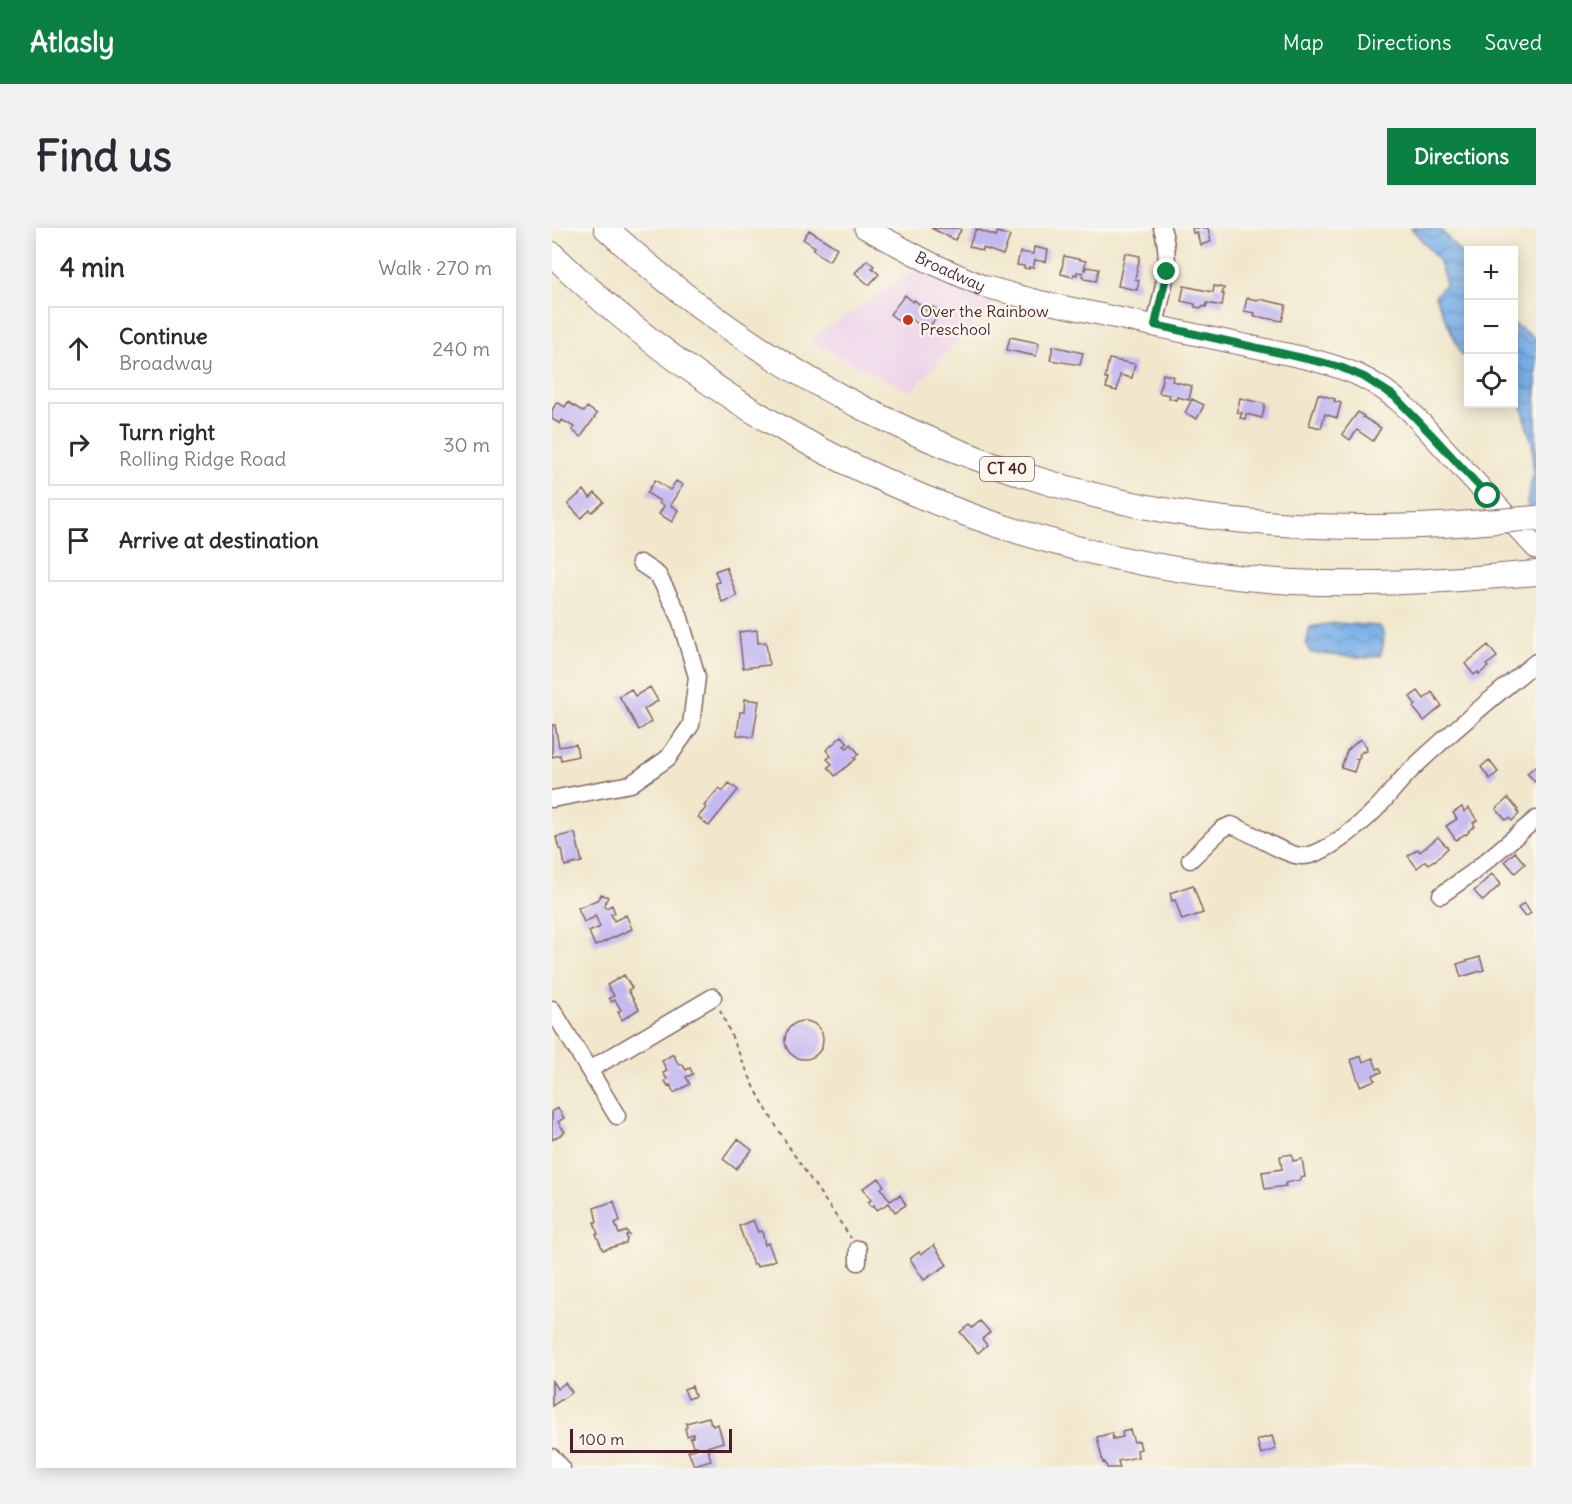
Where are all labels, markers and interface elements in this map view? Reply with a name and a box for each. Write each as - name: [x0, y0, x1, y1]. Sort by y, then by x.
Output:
- text: Atlasly: [30, 24, 114, 60]
- text: Map: [1283, 29, 1324, 56]
- text: Directions: [1357, 29, 1451, 56]
- text: Saved: [1484, 29, 1542, 56]
- button: Directions: [1387, 128, 1536, 185]
- text: Find us: [36, 130, 172, 182]
- map controls: [1464, 246, 1518, 408]
- button: +: [1464, 246, 1518, 300]
- street label: Broadway: [912, 247, 989, 296]
- text: 4 min: [60, 251, 125, 284]
- text: Walk · 270 m: [378, 255, 492, 280]
- route end: [1153, 258, 1179, 284]
- button: −: [1464, 300, 1518, 354]
- place label: Over the Rainbow Preschool: [920, 301, 1049, 339]
- marker: Over the Rainbow Preschool: [901, 313, 915, 327]
- text: Continue: [119, 322, 208, 350]
- icon: ahead: [62, 332, 95, 365]
- text: 240 m: [432, 336, 490, 361]
- text: Broadway: [119, 350, 213, 375]
- button: locate: [1464, 354, 1518, 408]
- text: Turn right: [119, 418, 215, 446]
- icon: right: [62, 428, 95, 461]
- text: 30 m: [443, 432, 490, 457]
- text: Rolling Ridge Road: [119, 446, 286, 471]
- road number: CT 40: [980, 457, 1034, 481]
- route start: [1474, 482, 1500, 508]
- icon: arrive: [62, 524, 95, 557]
- text: Arrive at destination: [119, 526, 319, 554]
- scale bar: [570, 1426, 732, 1454]
- text: 100 m: [579, 1429, 624, 1449]

